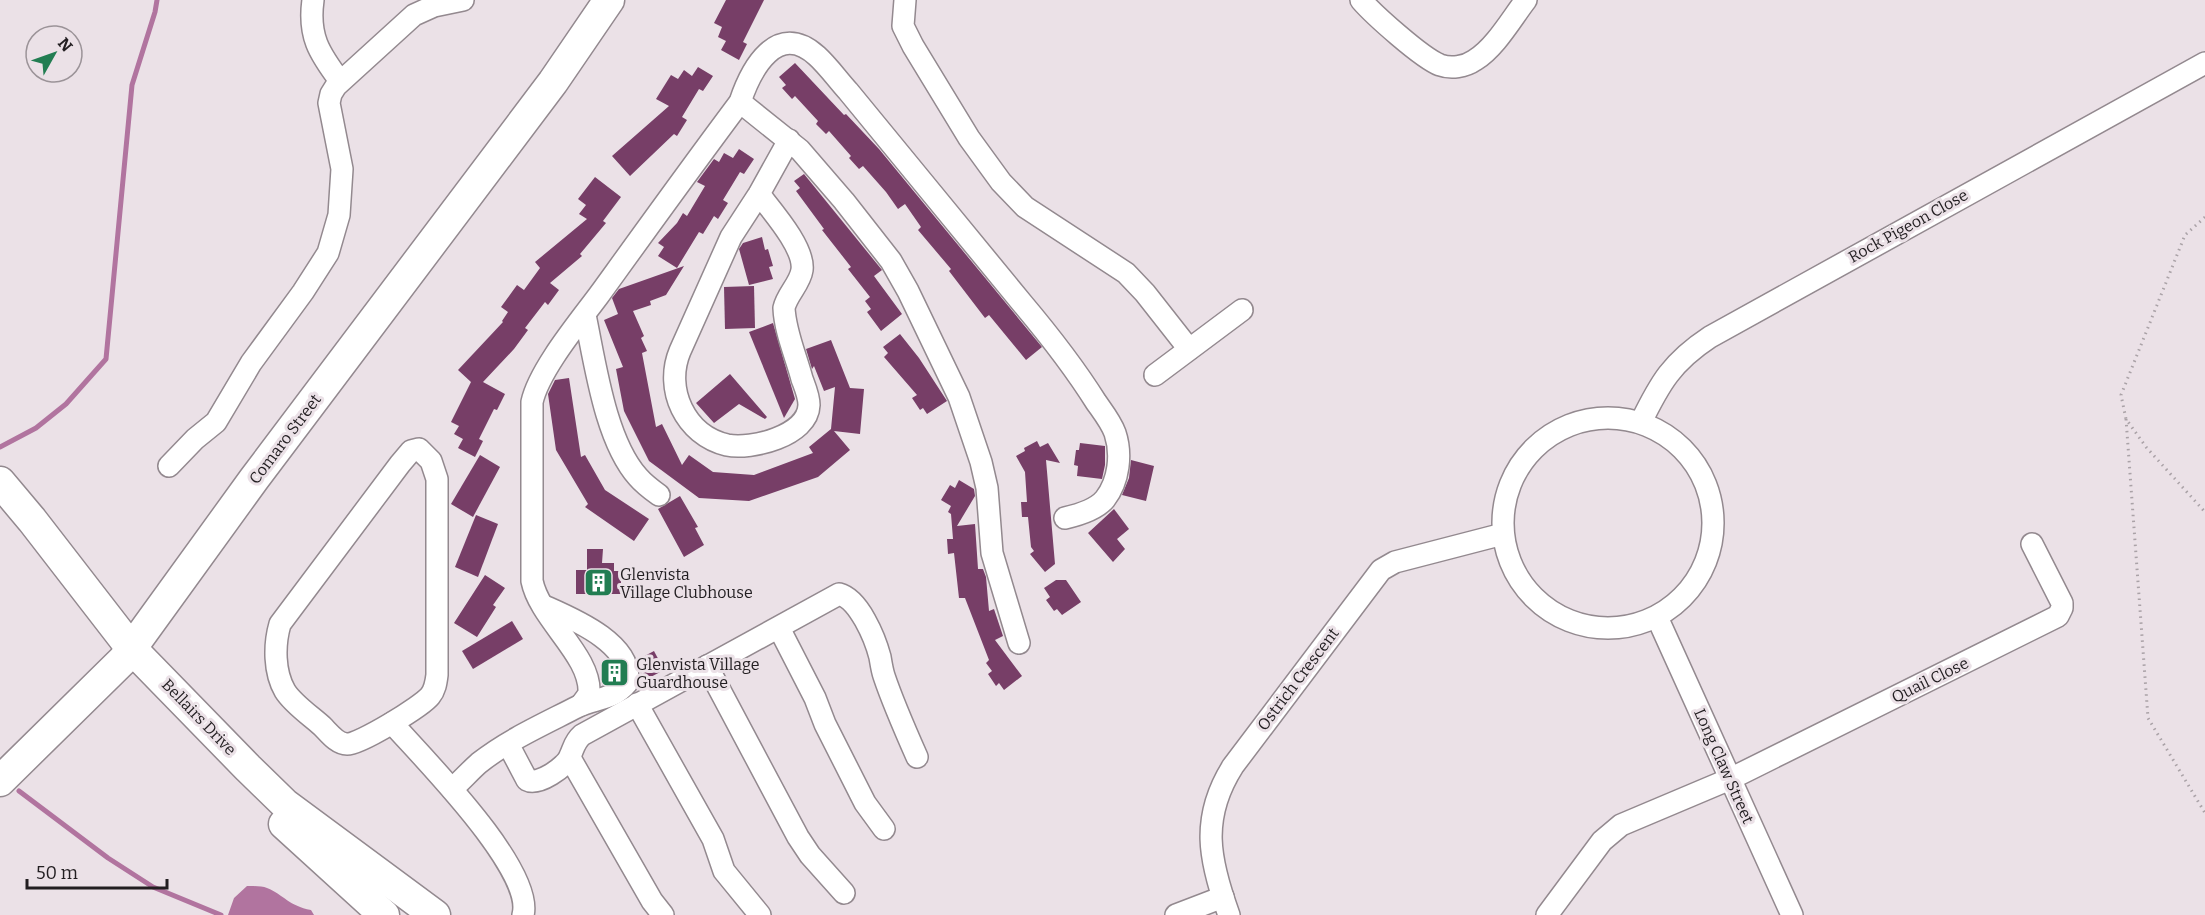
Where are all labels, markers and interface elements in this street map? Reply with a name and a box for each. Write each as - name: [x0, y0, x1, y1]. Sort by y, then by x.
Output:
- north arrow: [24, 24, 84, 84]
- text: N: [54, 34, 76, 56]
- street label: Rock Pigeon Close: [1845, 185, 1971, 267]
- street label: Comaro Street: [245, 390, 325, 488]
- place label: Glenvista Village Clubhouse: [620, 565, 753, 602]
- building icon: Glenvista Village Clubhouse: [583, 567, 615, 599]
- street label: Ostrich Crescent: [1253, 624, 1343, 734]
- street label: Quail Close: [1888, 653, 1972, 707]
- place label: Glenvista Village Guardhouse: [636, 655, 759, 692]
- building icon: Glenvista Village Guardhouse: [599, 657, 631, 689]
- street label: Bellairs Drive: [158, 675, 240, 759]
- street label: Long Claw Street: [1690, 706, 1758, 827]
- scale bar: [27, 852, 166, 890]
- text: 50 m: [36, 862, 78, 884]

